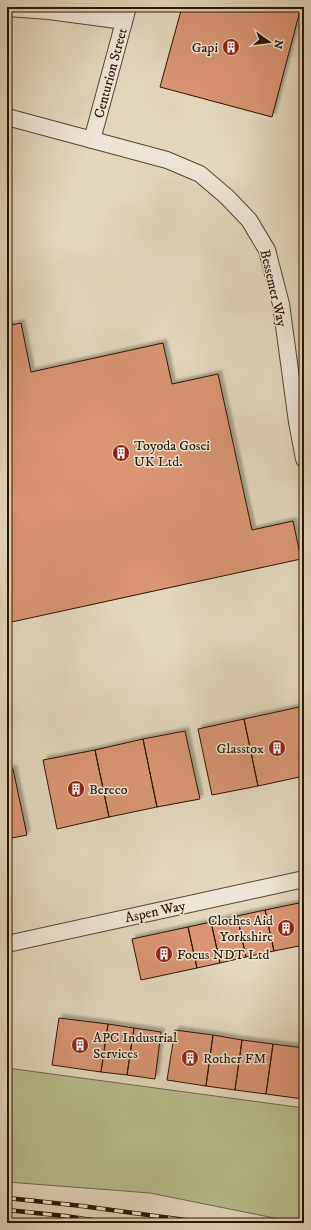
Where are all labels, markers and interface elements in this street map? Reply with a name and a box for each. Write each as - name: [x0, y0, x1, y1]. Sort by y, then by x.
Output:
- north arrow: [249, 22, 289, 62]
- street label: Centurion Street: [90, 26, 132, 120]
- building icon: Gapi: [221, 37, 241, 57]
- text: N: [270, 38, 286, 50]
- place label: Gapi: [192, 39, 218, 57]
- street label: Bessemer Way: [255, 248, 291, 329]
- place label: Toyoda Gosei UK Ltd.: [134, 437, 210, 471]
- building icon: Toyoda Gosei UK Ltd.: [111, 443, 131, 463]
- building icon: Glasstox: [267, 738, 287, 758]
- place label: Glasstox: [217, 740, 264, 758]
- building icon: Bereco: [66, 779, 86, 799]
- place label: Bereco: [89, 781, 128, 799]
- street label: Aspen Way: [123, 897, 187, 927]
- place label: Clothes Aid Yorkshire: [208, 912, 273, 946]
- building icon: Clothes Aid Yorkshire: [276, 918, 296, 938]
- building icon: Focus NDT Ltd: [154, 944, 174, 964]
- place label: Focus NDT Ltd: [177, 946, 269, 964]
- place label: APC Industrial Services: [93, 1029, 178, 1063]
- building icon: APC Industrial Services: [70, 1035, 90, 1055]
- building icon: Rother FM: [180, 1048, 200, 1068]
- place label: Rother FM: [203, 1050, 266, 1068]

